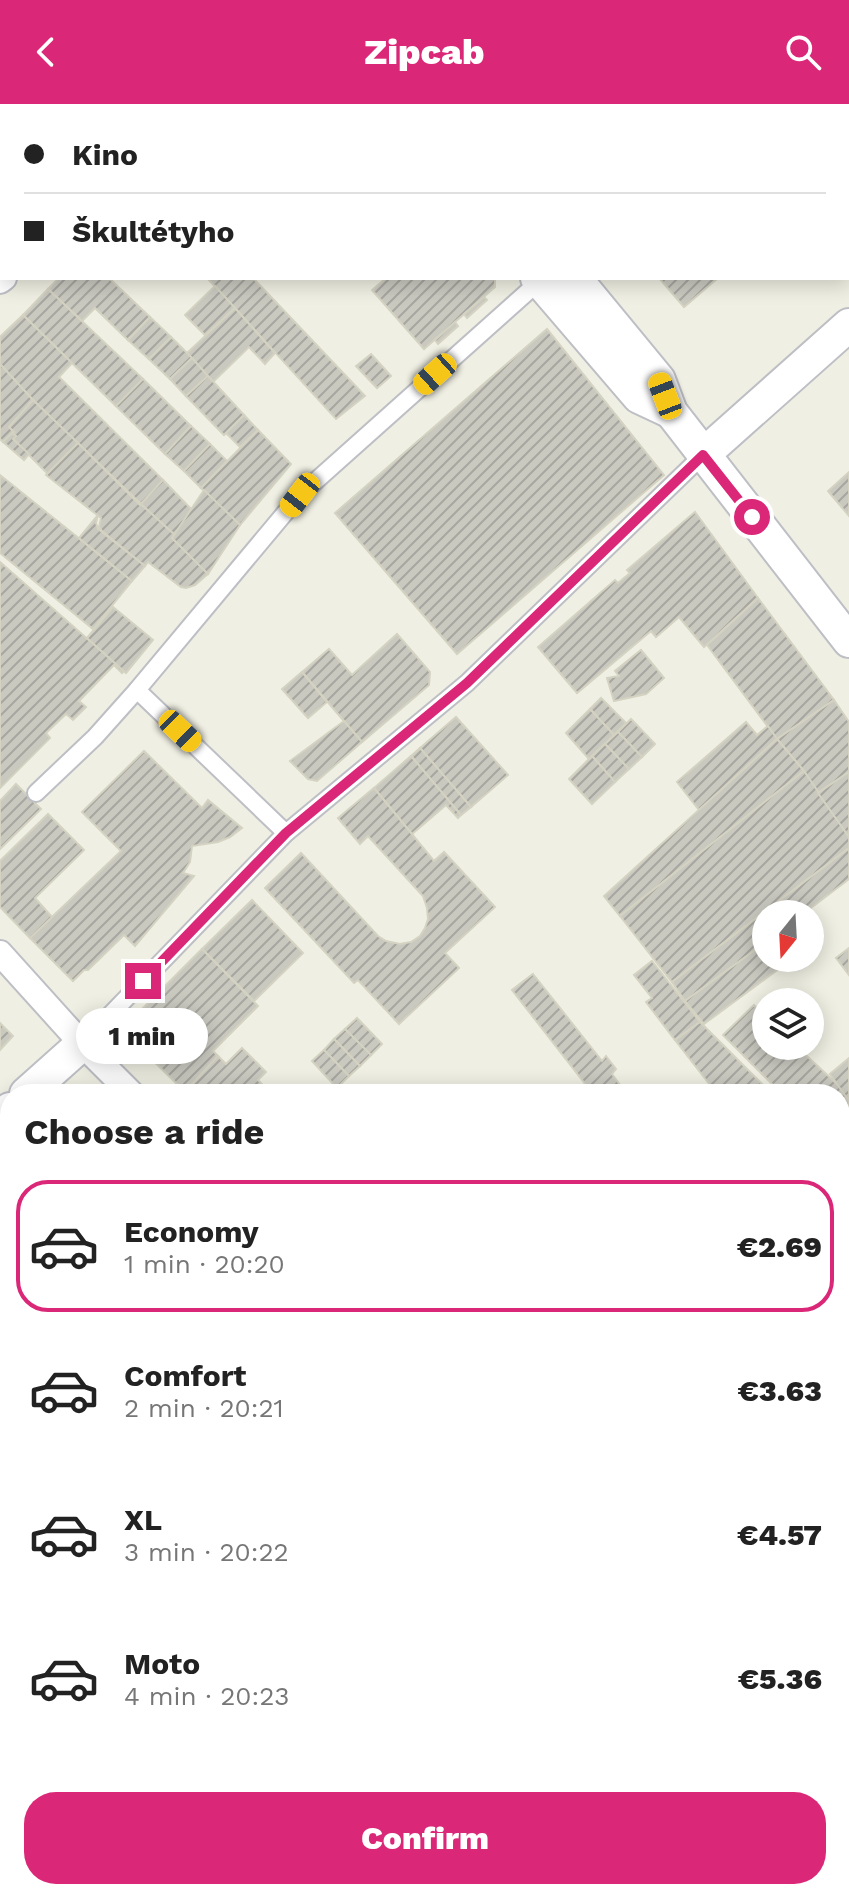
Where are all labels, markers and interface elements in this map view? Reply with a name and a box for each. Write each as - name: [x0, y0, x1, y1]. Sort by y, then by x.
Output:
- icon: back: [24, 30, 68, 74]
- icon: search: [781, 30, 825, 74]
- text: Zipcab: [364, 31, 485, 73]
- text: Kino: [72, 137, 138, 172]
- text: Škultétyho: [72, 214, 235, 249]
- car: [409, 349, 461, 399]
- car: [645, 369, 685, 423]
- car: [276, 469, 324, 521]
- route start: [734, 499, 770, 535]
- car: [154, 706, 206, 756]
- north arrow: [752, 900, 824, 972]
- map controls: [752, 900, 824, 1060]
- route end: [125, 963, 161, 999]
- button: layers: [752, 988, 824, 1060]
- callout: 1 min: [77, 1009, 209, 1065]
- text: 1 min: [109, 1021, 175, 1051]
- text: Choose a ride: [24, 1111, 264, 1153]
- icon: car: [28, 1210, 100, 1282]
- text: Economy: [124, 1214, 259, 1249]
- text: €2.69: [737, 1229, 822, 1264]
- text: 1 min · 20:20: [124, 1249, 285, 1279]
- icon: car: [28, 1354, 100, 1426]
- text: Comfort: [124, 1358, 246, 1393]
- text: €3.63: [738, 1373, 822, 1408]
- text: 2 min · 20:21: [124, 1393, 284, 1423]
- icon: car: [28, 1498, 100, 1570]
- text: XL: [124, 1502, 162, 1537]
- text: €4.57: [737, 1517, 822, 1552]
- text: 3 min · 20:22: [124, 1537, 289, 1567]
- icon: car: [28, 1642, 100, 1714]
- text: Moto: [124, 1646, 200, 1681]
- text: €5.36: [738, 1661, 822, 1696]
- text: 4 min · 20:23: [124, 1681, 290, 1711]
- button: Confirm: [24, 1792, 826, 1884]

